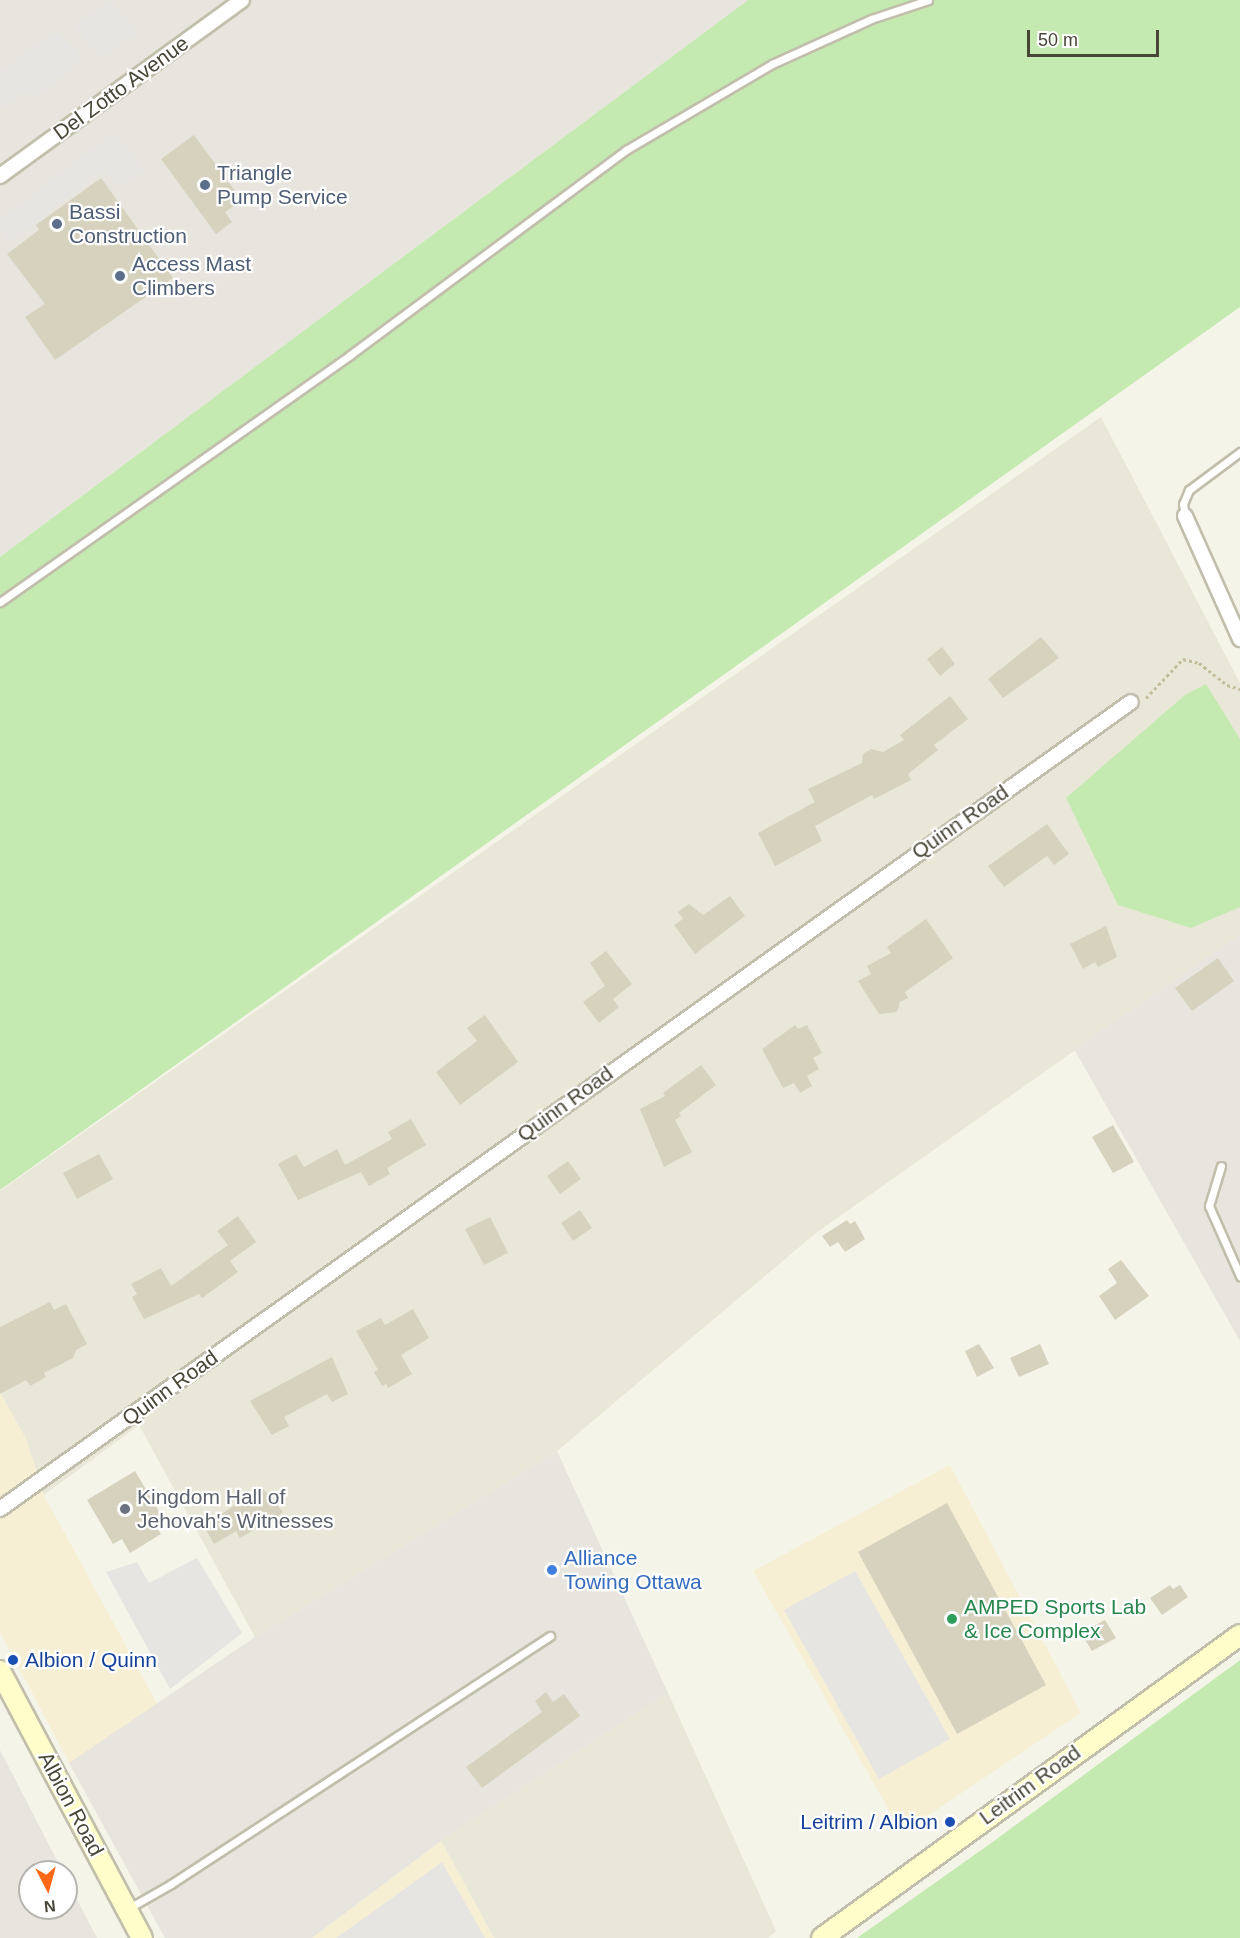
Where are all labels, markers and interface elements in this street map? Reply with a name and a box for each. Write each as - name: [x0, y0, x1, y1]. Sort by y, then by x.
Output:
- scale bar: [1030, 18, 1162, 56]
- street label: Del Zotto Avenue: [48, 30, 194, 146]
- text: 50 m: [1038, 30, 1078, 50]
- place label: Triangle Pump Service: [217, 160, 348, 210]
- marker: Triangle Pump Service: [198, 178, 212, 192]
- place label: Bassi Construction: [69, 199, 187, 249]
- marker: Bassi Construction: [50, 217, 64, 231]
- place label: Access Mast Climbers: [132, 251, 251, 301]
- marker: Access Mast Climbers: [113, 269, 127, 283]
- street label: Quinn Road: [907, 780, 1013, 864]
- street label: Quinn Road: [512, 1061, 618, 1147]
- street label: Quinn Road: [117, 1345, 223, 1431]
- place label: Kingdom Hall of Jehovah's Witnesses: [137, 1484, 334, 1534]
- marker: Kingdom Hall of Jehovah's Witnesses: [118, 1502, 132, 1516]
- place label: Alliance Towing Ottawa: [564, 1545, 702, 1595]
- marker: Alliance Towing Ottawa: [545, 1563, 559, 1577]
- place label: AMPED Sports Lab & Ice Complex: [964, 1594, 1146, 1644]
- marker: AMPED Sports Lab & Ice Complex: [945, 1612, 959, 1626]
- place label: Albion / Quinn: [25, 1647, 157, 1673]
- marker: Albion / Quinn: [6, 1653, 20, 1667]
- street label: Leitrim Road: [974, 1740, 1086, 1830]
- street label: Albion Road: [33, 1748, 109, 1860]
- place label: Leitrim / Albion: [799, 1809, 938, 1835]
- marker: Leitrim / Albion: [943, 1815, 957, 1829]
- north arrow: [18, 1860, 78, 1920]
- text: N: [43, 1897, 56, 1915]

